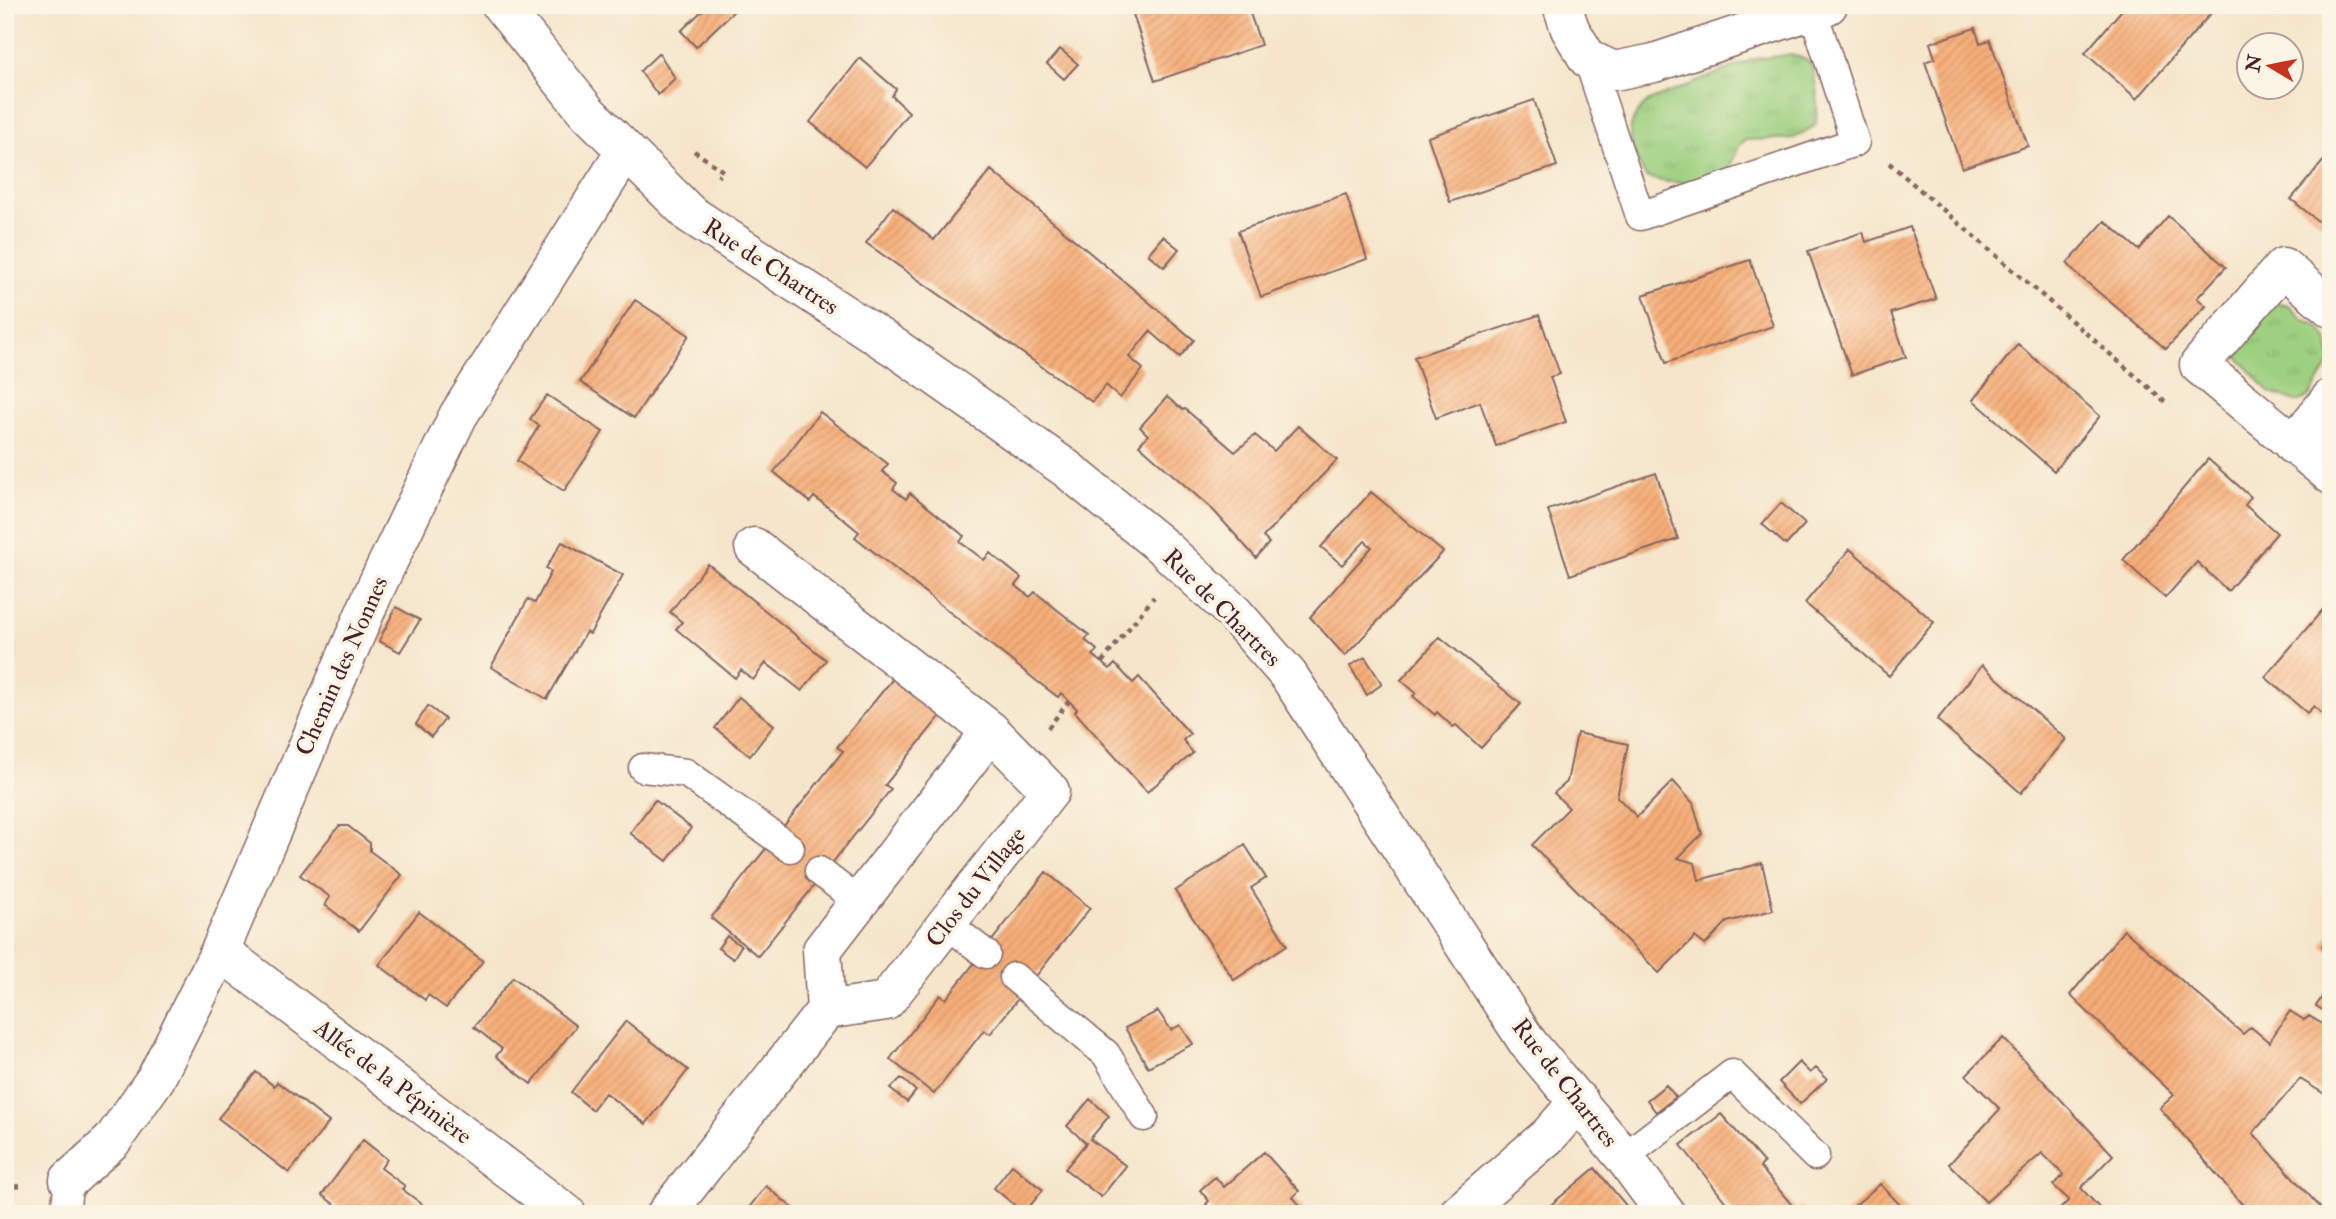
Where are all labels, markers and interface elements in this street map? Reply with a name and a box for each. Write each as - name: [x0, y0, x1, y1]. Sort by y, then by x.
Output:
- north arrow: [2234, 32, 2304, 102]
- text: N: [2241, 52, 2268, 75]
- street label: Rue de Chartres: [697, 212, 845, 322]
- street label: Rue de Chartres: [1156, 542, 1288, 674]
- street label: Chemin des Nonnes: [289, 571, 395, 761]
- street label: Clos du Village: [919, 820, 1033, 954]
- street label: Allée de la Pépinière: [307, 1012, 478, 1152]
- street label: Rue de Chartres: [1505, 1012, 1625, 1154]

